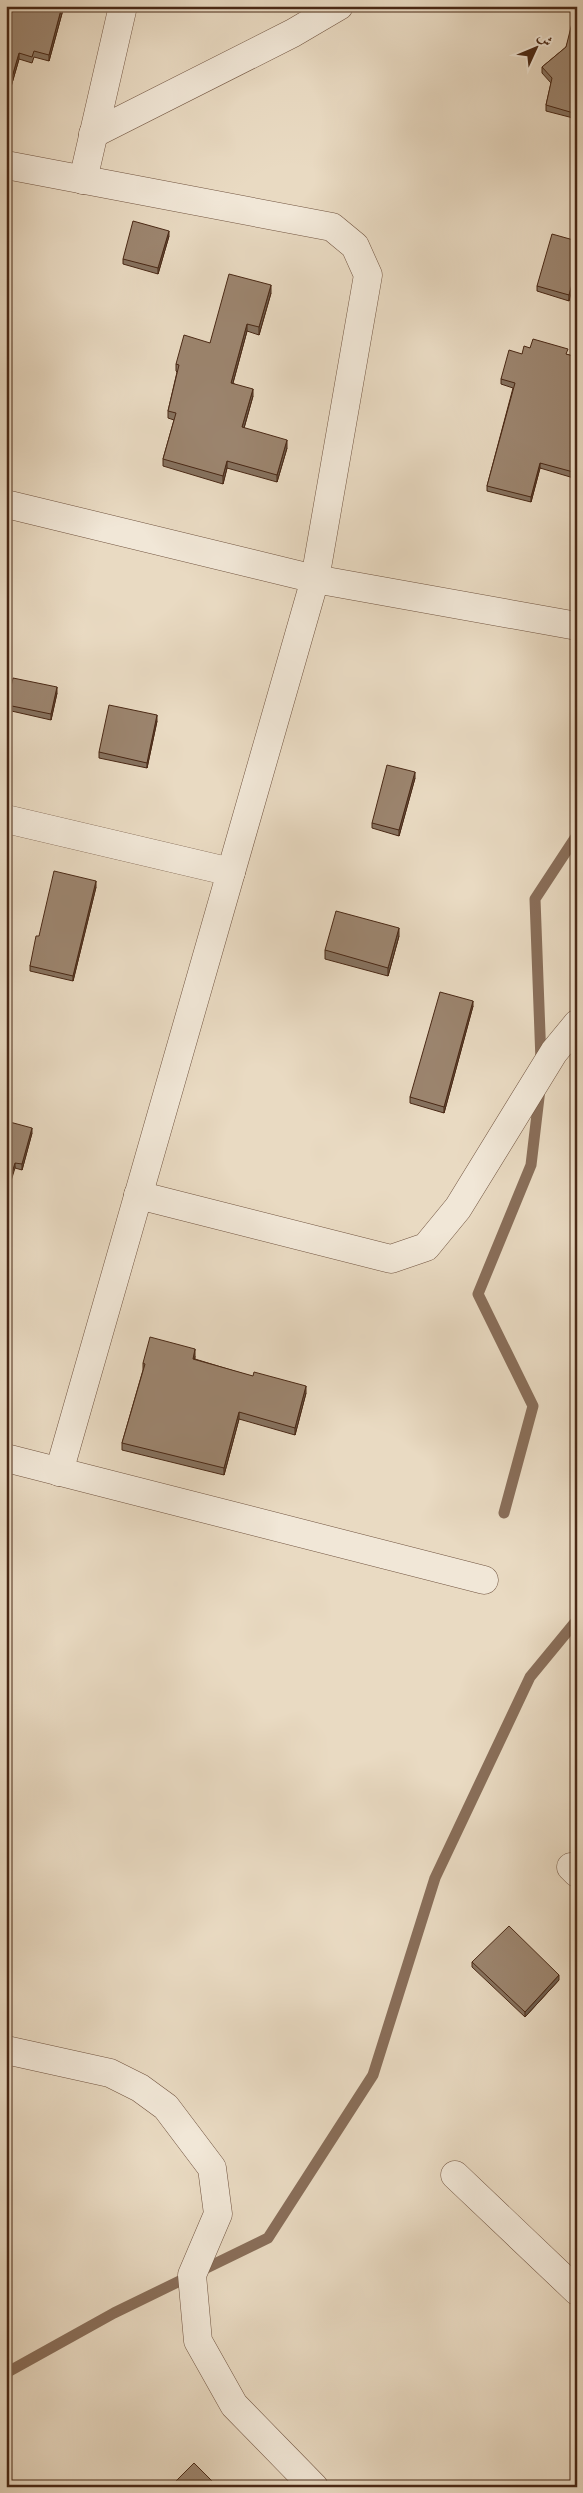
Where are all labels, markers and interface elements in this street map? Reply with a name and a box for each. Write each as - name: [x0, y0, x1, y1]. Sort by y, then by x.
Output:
- north arrow: [510, 22, 560, 72]
- text: ش: [534, 28, 556, 50]

